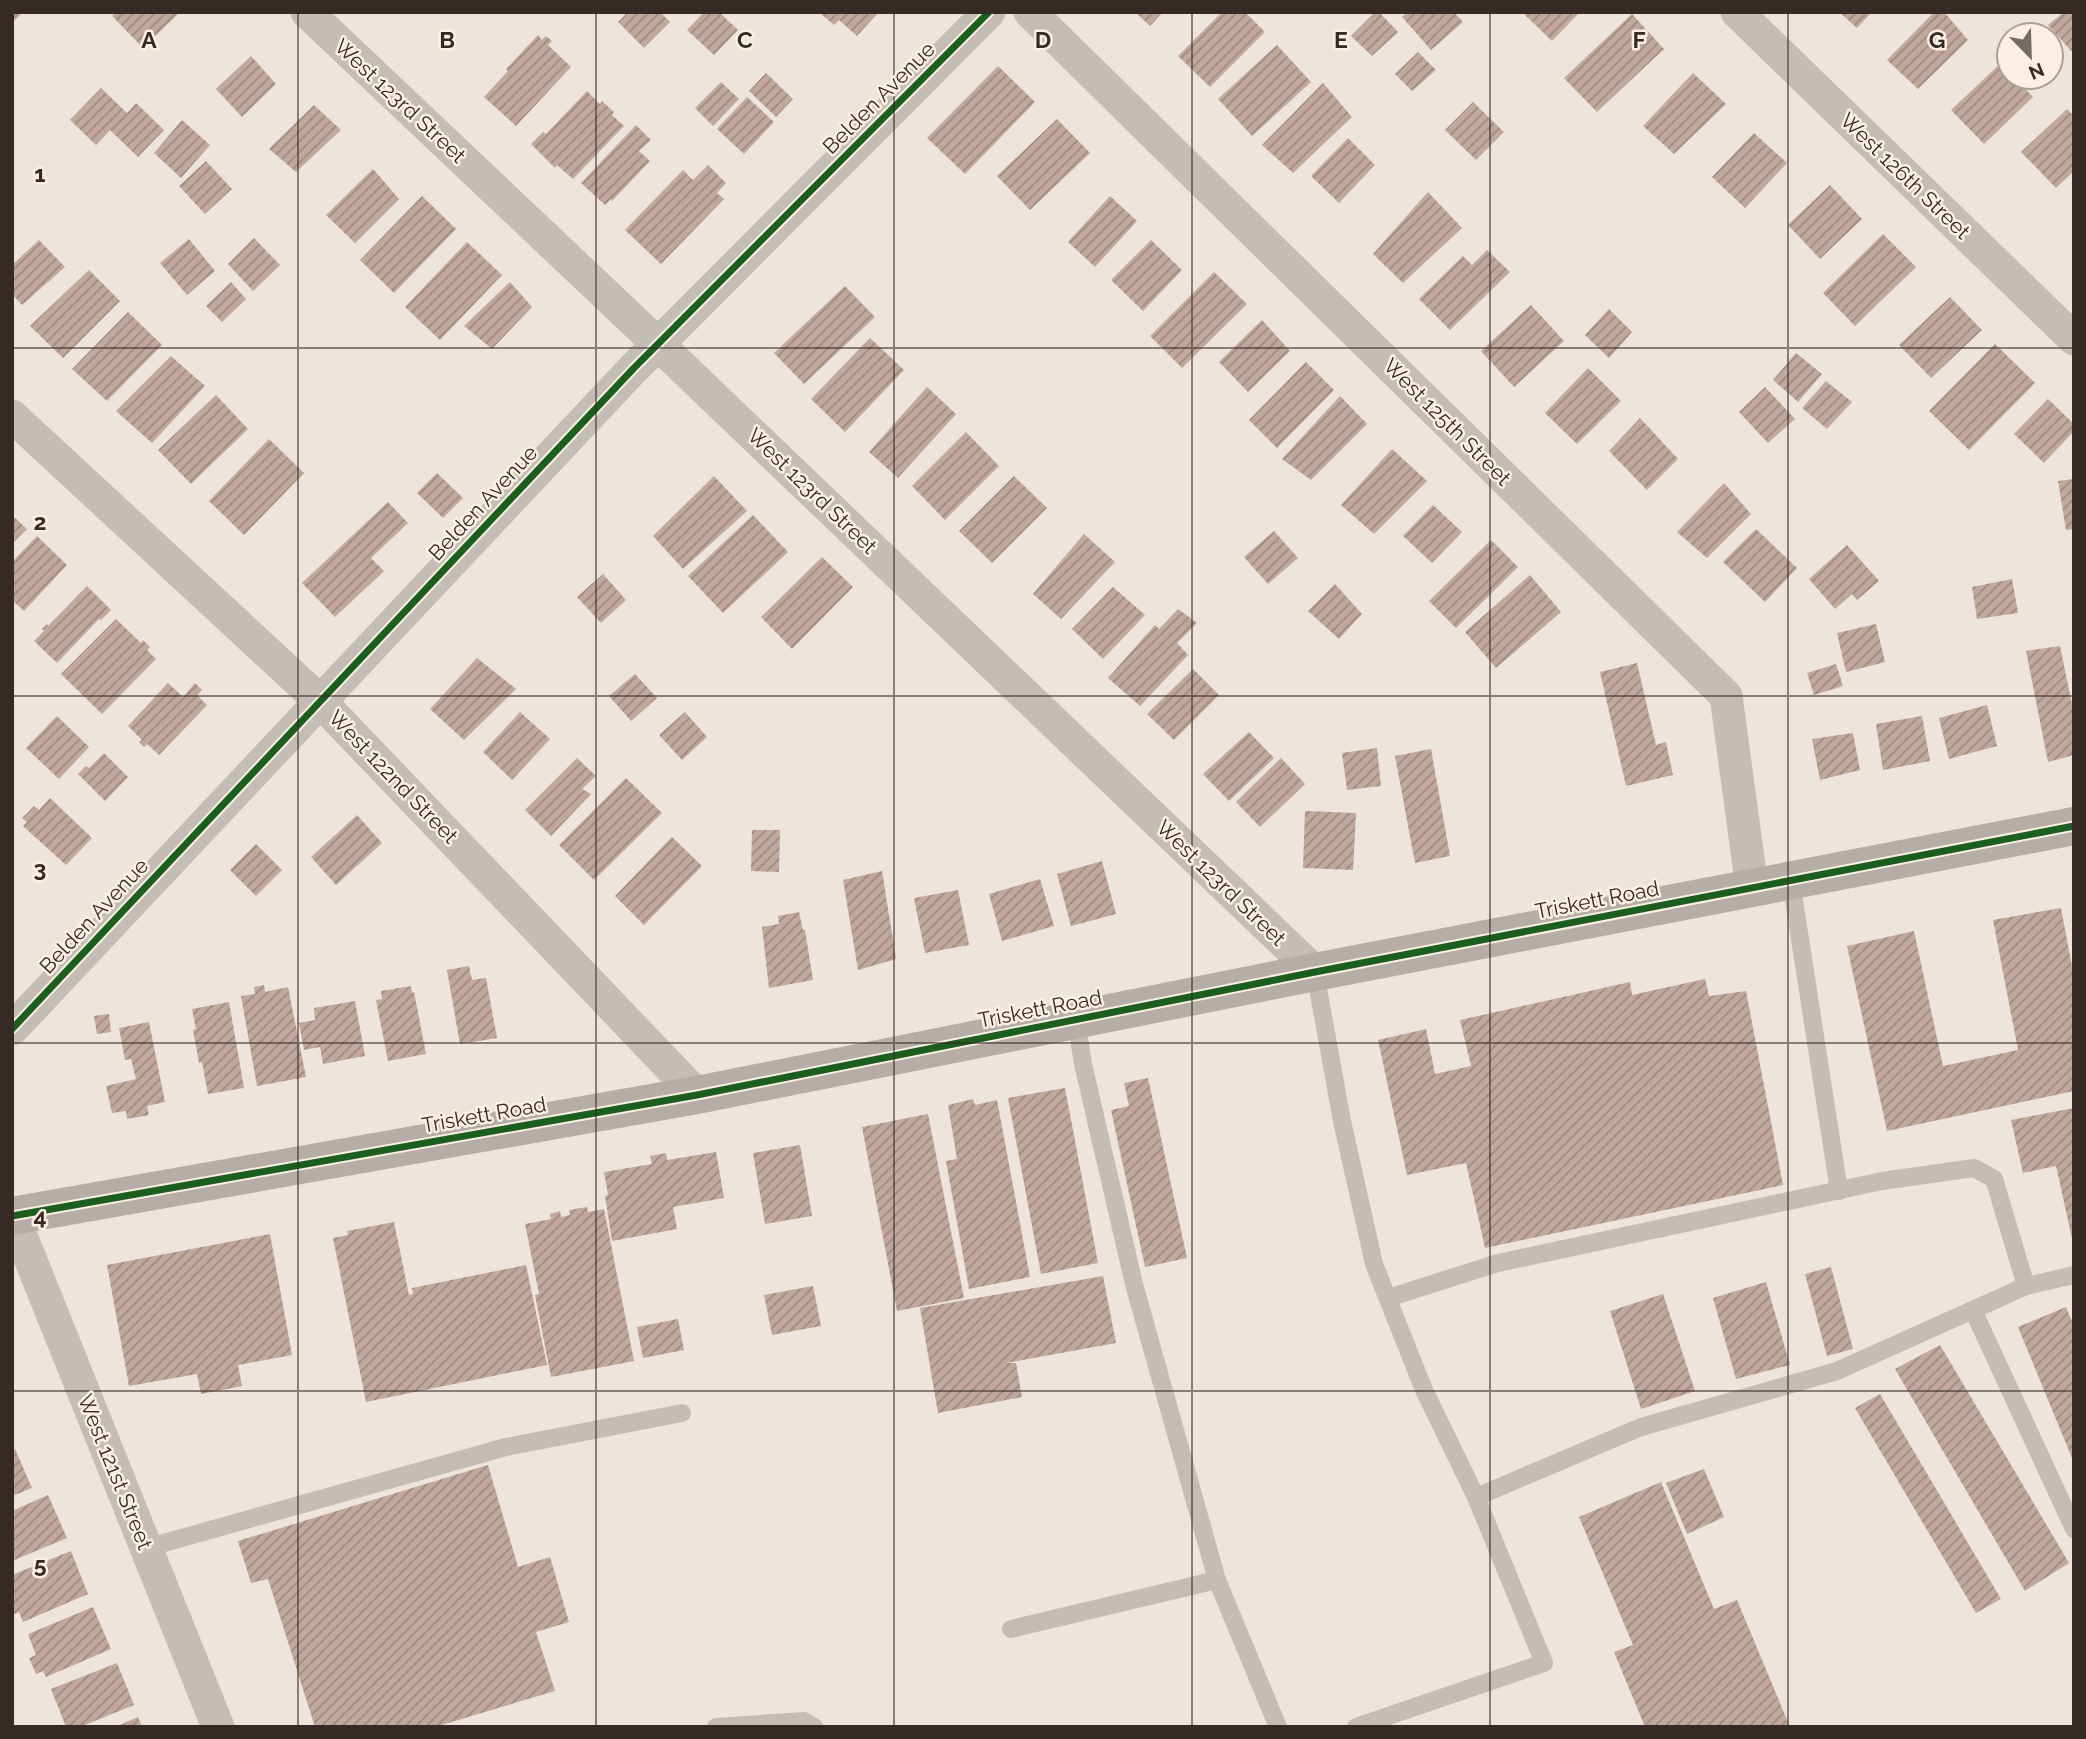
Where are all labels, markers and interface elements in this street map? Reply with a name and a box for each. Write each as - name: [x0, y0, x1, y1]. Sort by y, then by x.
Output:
- north arrow: [1995, 21, 2065, 91]
- text: A: [141, 26, 157, 53]
- text: B: [439, 26, 455, 53]
- text: C: [737, 26, 753, 53]
- text: D: [1035, 26, 1051, 53]
- text: E: [1334, 26, 1348, 53]
- text: F: [1632, 26, 1646, 53]
- text: G: [1929, 26, 1945, 53]
- street label: West 123rd Street: [330, 33, 471, 168]
- street label: Belden Avenue: [817, 36, 940, 159]
- text: N: [2026, 59, 2048, 85]
- street label: West 126th Street: [1835, 107, 1975, 244]
- text: 1: [34, 160, 46, 187]
- street label: West 125th Street: [1379, 353, 1516, 490]
- street label: West 123rd Street: [742, 423, 882, 559]
- street label: Belden Avenue: [423, 440, 542, 565]
- text: 2: [34, 508, 46, 535]
- street label: West 122nd Street: [324, 705, 463, 848]
- street label: West 123rd Street: [1151, 815, 1291, 951]
- street label: Belden Avenue: [34, 853, 153, 978]
- text: 3: [34, 855, 46, 882]
- street label: Triskett Road: [1533, 875, 1661, 924]
- street label: Triskett Road: [976, 984, 1104, 1033]
- street label: Triskett Road: [420, 1091, 548, 1138]
- text: 4: [33, 1203, 47, 1230]
- street label: West 121st Street: [73, 1391, 158, 1553]
- text: 5: [34, 1551, 47, 1578]

